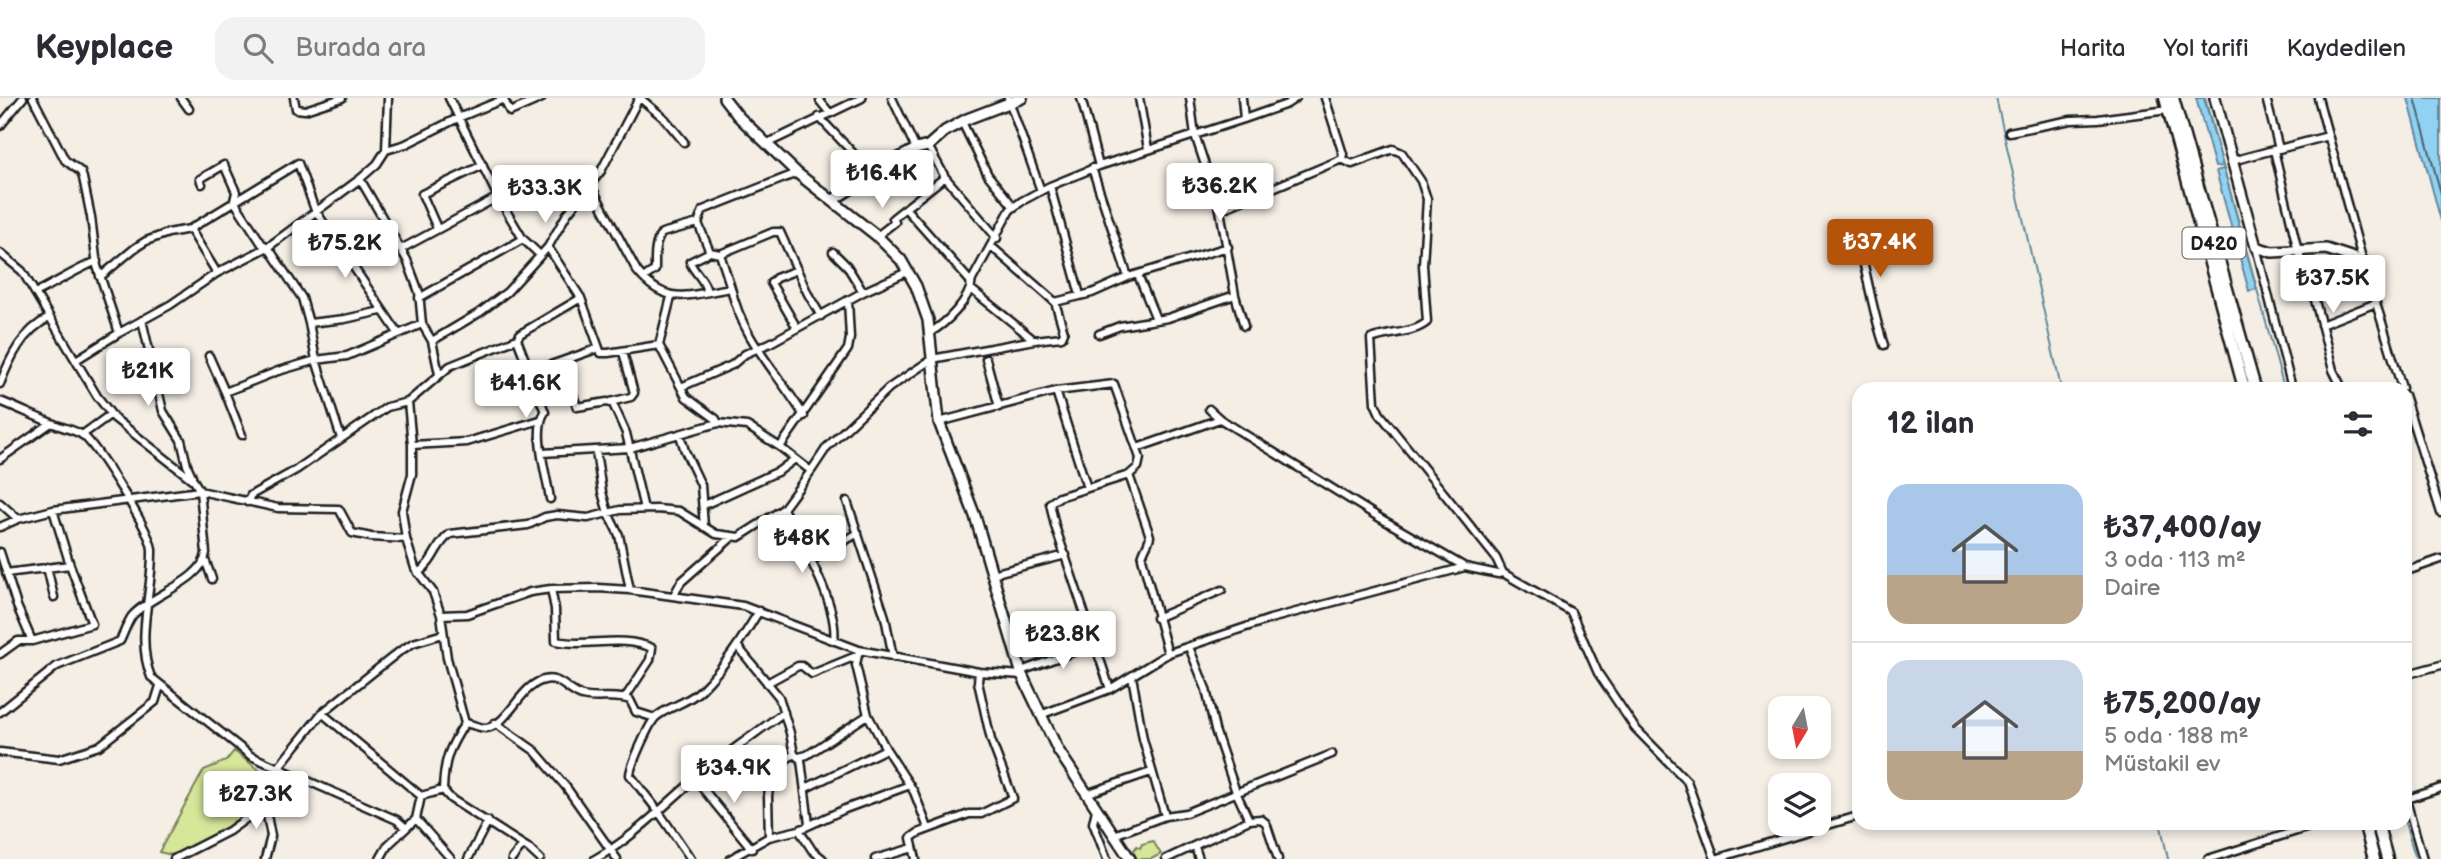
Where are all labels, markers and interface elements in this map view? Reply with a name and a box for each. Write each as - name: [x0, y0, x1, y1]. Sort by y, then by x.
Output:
- search box: [215, 17, 705, 80]
- text: Keyplace: [35, 28, 173, 68]
- icon: search: [239, 29, 277, 67]
- text: Burada ara: [295, 33, 426, 64]
- text: Harita: [2060, 34, 2125, 63]
- text: Yol tarifi: [2163, 34, 2249, 63]
- text: Kaydedilen: [2287, 34, 2406, 63]
- pin: ₺16.4K: [825, 150, 939, 210]
- text: ₺16.4K: [846, 159, 918, 187]
- pin: ₺36.2K: [1163, 164, 1277, 223]
- pin: ₺33.3K: [488, 166, 602, 225]
- text: ₺36.2K: [1182, 172, 1258, 200]
- text: ₺33.3K: [508, 174, 582, 202]
- pin: ₺75.2K: [288, 220, 402, 280]
- pin: ₺37.4K: [1823, 220, 1937, 279]
- text: ₺37.4K: [1843, 228, 1917, 256]
- road number: D420: [2182, 228, 2246, 258]
- text: ₺75.2K: [308, 229, 382, 257]
- pin: ₺37.5K: [2276, 256, 2390, 315]
- text: ₺37.5K: [2296, 264, 2370, 292]
- pin: ₺21K: [107, 348, 189, 408]
- text: ₺21K: [122, 357, 174, 385]
- pin: ₺41.6K: [469, 360, 583, 420]
- text: ₺41.6K: [491, 369, 561, 397]
- icon: filters: [2339, 405, 2377, 443]
- text: 12 ilan: [1887, 406, 1975, 442]
- text: ₺37,400/ay: [2104, 510, 2261, 546]
- icon: home: [1943, 512, 2027, 596]
- pin: ₺48K: [761, 516, 843, 575]
- text: ₺48K: [774, 524, 830, 552]
- text: 3 oda · 113 m²: [2104, 546, 2246, 574]
- text: Daire: [2104, 574, 2160, 602]
- pin: ₺23.8K: [1006, 612, 1120, 671]
- text: ₺23.8K: [1026, 620, 1100, 648]
- text: ₺75,200/ay: [2104, 686, 2261, 722]
- icon: home: [1943, 688, 2027, 772]
- north arrow: [1768, 696, 1830, 760]
- map controls: [1768, 696, 1831, 836]
- text: 5 oda · 188 m²: [2104, 722, 2249, 750]
- pin: ₺34.9K: [677, 746, 791, 805]
- text: Müstakil ev: [2104, 750, 2220, 778]
- text: ₺34.9K: [697, 754, 771, 782]
- pin: ₺27.3K: [199, 772, 313, 831]
- button: layers: [1768, 773, 1831, 836]
- text: ₺27.3K: [219, 780, 293, 808]

